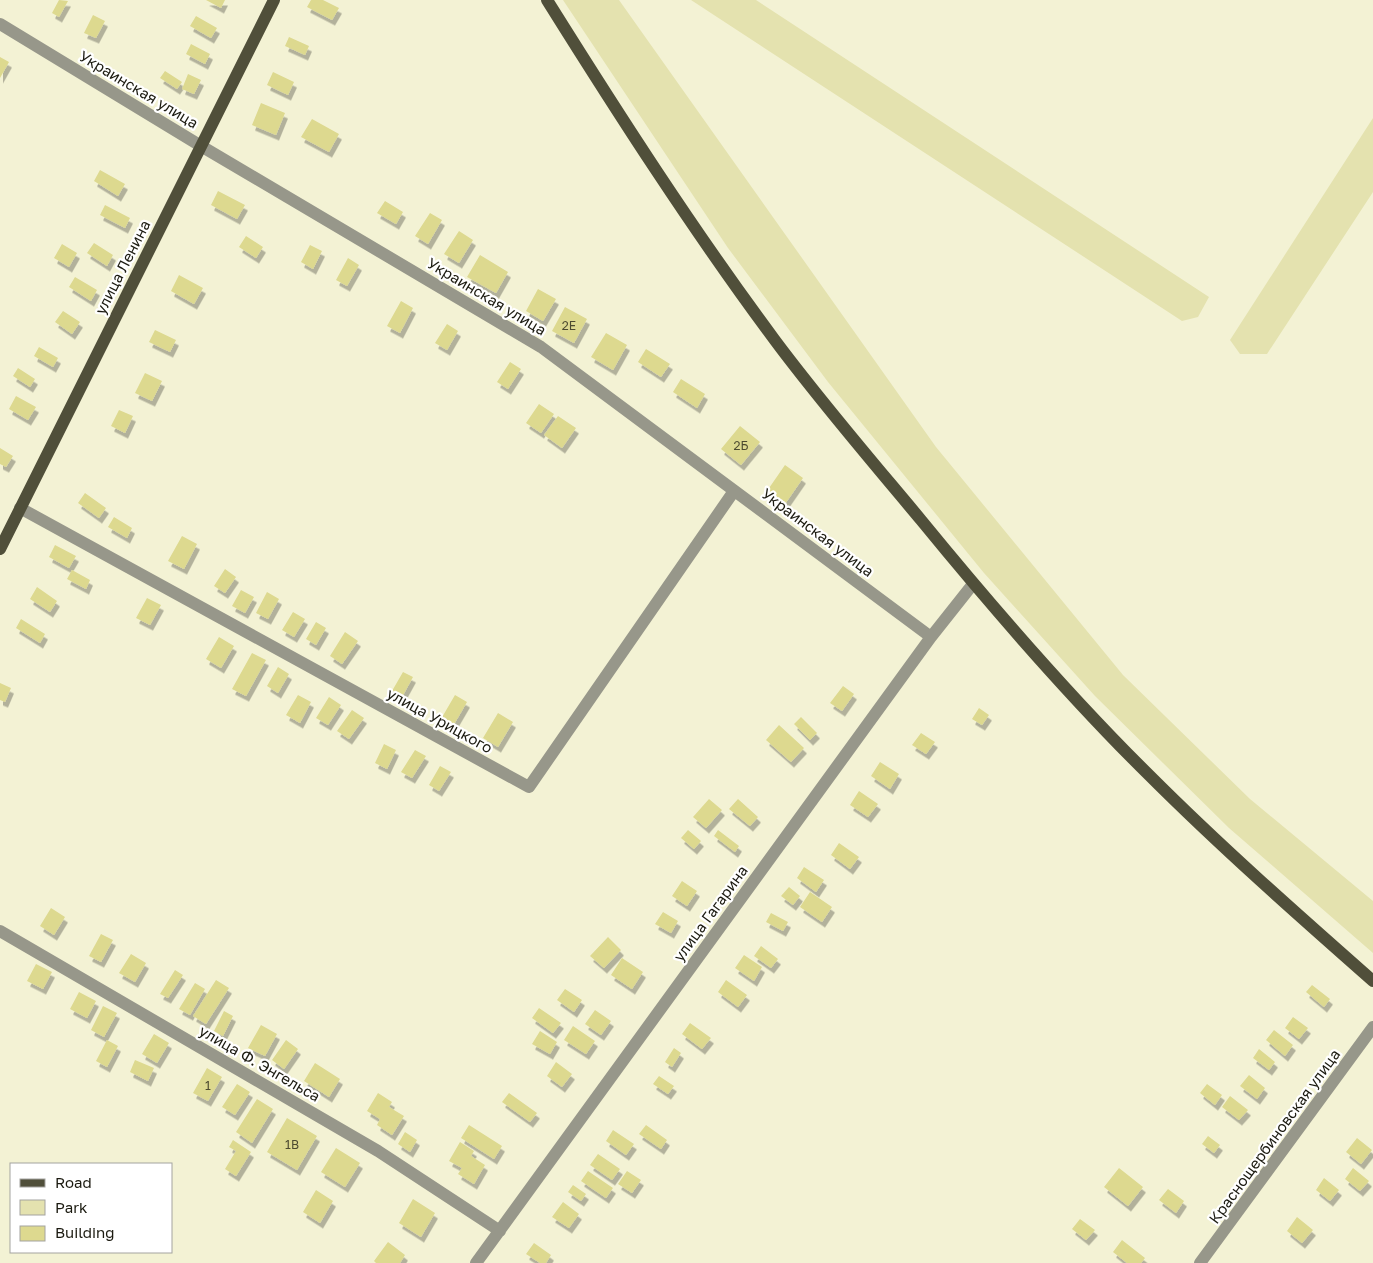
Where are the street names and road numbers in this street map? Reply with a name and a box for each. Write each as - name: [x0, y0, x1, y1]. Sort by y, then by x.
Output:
- street label: Украинская улица: [76, 46, 202, 132]
- street label: улица Ленина: [91, 217, 153, 317]
- street label: Украинская улица: [424, 253, 550, 339]
- street label: Украинская улица: [758, 484, 878, 580]
- street label: улица Урицкого: [384, 684, 496, 756]
- street label: улица Гагарина: [669, 862, 751, 964]
- street label: улица Ф. Энгельса: [196, 1021, 324, 1105]
- street label: Краснощербиновская улица: [1205, 1045, 1343, 1227]

